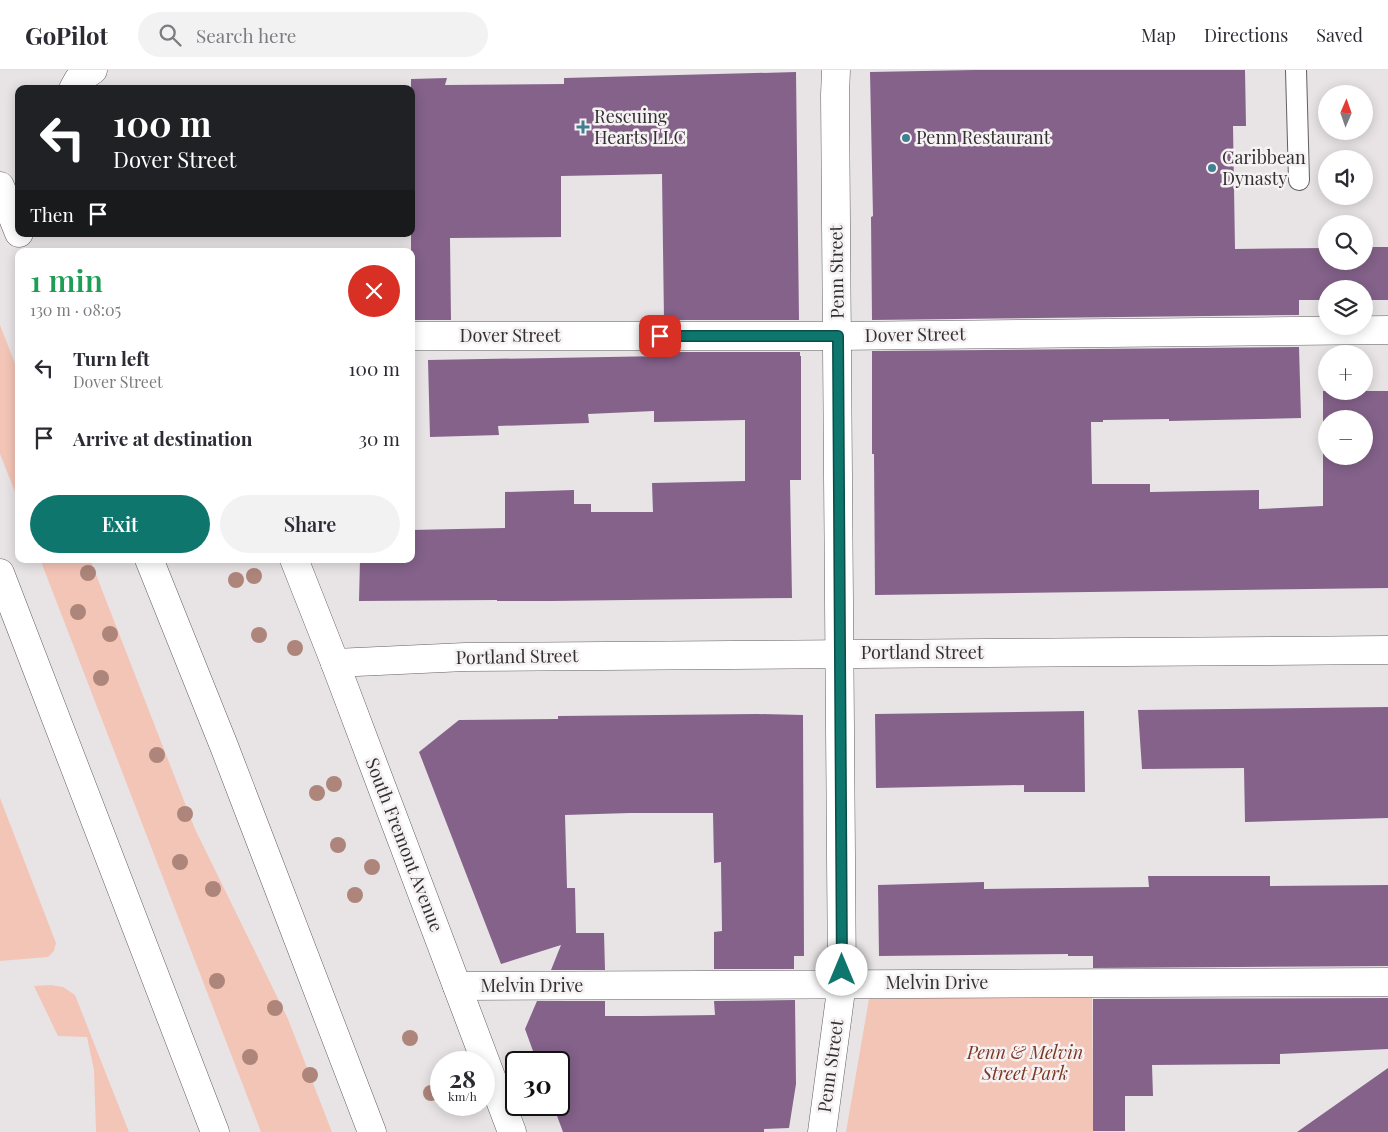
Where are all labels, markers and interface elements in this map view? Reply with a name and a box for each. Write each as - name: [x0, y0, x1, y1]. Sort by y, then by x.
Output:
- search box: [138, 12, 488, 57]
- text: GoPilot: [25, 19, 108, 51]
- icon: search: [156, 21, 184, 49]
- text: Search here: [196, 22, 296, 48]
- text: Map: [1141, 23, 1176, 47]
- text: Directions: [1204, 23, 1288, 47]
- text: Saved: [1316, 23, 1363, 47]
- north arrow: [1318, 85, 1372, 140]
- map controls: [1318, 85, 1373, 465]
- text: 100 m: [113, 99, 211, 146]
- place label: Rescuing Hearts LLC: [594, 104, 686, 149]
- icon: left: [30, 105, 95, 170]
- marker: Rescuing Hearts LLC: [576, 120, 590, 134]
- place label: Penn Restaurant: [916, 125, 1051, 149]
- marker: Penn Restaurant: [900, 132, 912, 144]
- text: Dover Street: [113, 144, 236, 174]
- place label: Caribbean Dynasty: [1222, 145, 1306, 190]
- button: sound: [1318, 150, 1373, 205]
- marker: Caribbean Dynasty: [1206, 162, 1218, 174]
- icon: arrive: [84, 200, 112, 228]
- text: Then: [30, 201, 74, 227]
- button: search: [1318, 215, 1373, 270]
- street label: Penn Street: [823, 224, 849, 319]
- text: 1 min: [30, 260, 103, 300]
- button: close: [348, 265, 400, 317]
- button: layers: [1318, 280, 1373, 335]
- text: 130 m · 08:05: [30, 299, 121, 320]
- pin: [639, 315, 681, 357]
- street label: Dover Street: [864, 321, 966, 347]
- icon: arrive: [646, 322, 674, 350]
- street label: Dover Street: [460, 323, 561, 347]
- text: Turn left: [73, 345, 150, 371]
- button: +: [1318, 345, 1373, 400]
- icon: left: [30, 354, 58, 382]
- text: 100 m: [349, 355, 400, 381]
- text: Dover Street: [73, 371, 163, 392]
- button: −: [1318, 410, 1373, 465]
- icon: arrive: [30, 424, 58, 452]
- text: Arrive at destination: [73, 425, 253, 451]
- text: 30 m: [358, 425, 400, 451]
- button: Exit: [30, 495, 210, 553]
- button: Share: [220, 495, 400, 553]
- street label: Portland Street: [861, 640, 984, 664]
- street label: Portland Street: [455, 643, 579, 669]
- street label: South Fremont Avenue: [361, 754, 449, 935]
- position arrow: [815, 943, 867, 995]
- street label: Melvin Drive: [886, 970, 988, 994]
- street label: Melvin Drive: [481, 973, 583, 997]
- street label: Penn Street: [812, 1017, 849, 1114]
- park label: Penn & Melvin Street Park: [966, 1040, 1083, 1085]
- speed limit sign: 30: [505, 1051, 570, 1116]
- text: 28: [449, 1061, 476, 1094]
- text: km/h: [448, 1088, 477, 1104]

